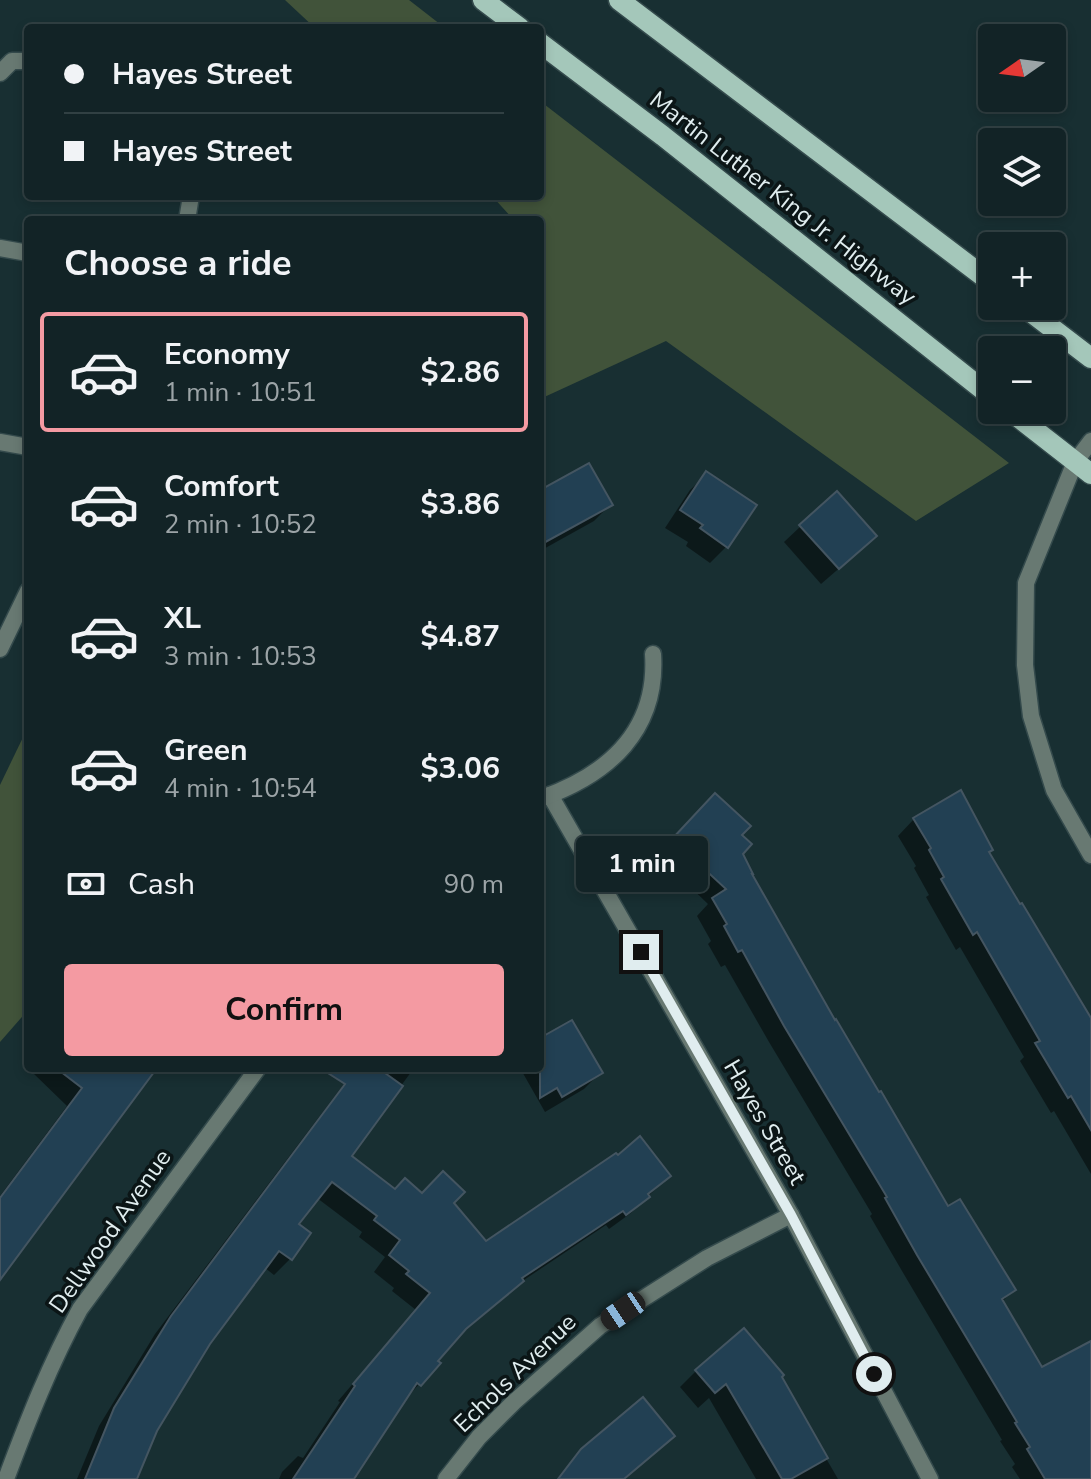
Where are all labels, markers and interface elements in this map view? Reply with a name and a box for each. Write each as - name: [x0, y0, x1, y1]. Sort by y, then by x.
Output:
- north arrow: [978, 24, 1066, 112]
- map controls: [978, 24, 1066, 424]
- text: Hayes Street: [112, 54, 292, 95]
- street label: Martin Luther King Jr. Highway: [643, 84, 923, 313]
- button: layers: [978, 128, 1066, 216]
- text: Hayes Street: [112, 131, 292, 172]
- button: +: [978, 232, 1066, 320]
- text: Choose a ride: [64, 239, 292, 288]
- text: Economy: [164, 334, 290, 375]
- icon: car: [68, 336, 140, 408]
- button: −: [978, 336, 1066, 424]
- text: $2.86: [421, 352, 500, 393]
- text: 1 min · 10:51: [164, 375, 317, 410]
- text: Comfort: [164, 466, 279, 507]
- icon: car: [68, 468, 140, 540]
- text: $3.86: [421, 484, 500, 525]
- text: 2 min · 10:52: [164, 507, 317, 542]
- text: XL: [164, 598, 201, 639]
- icon: car: [68, 600, 140, 672]
- text: $4.87: [421, 616, 500, 657]
- text: 3 min · 10:53: [164, 639, 317, 674]
- text: Green: [164, 730, 248, 771]
- icon: car: [68, 732, 140, 804]
- text: $3.06: [421, 748, 500, 789]
- text: 4 min · 10:54: [164, 771, 317, 806]
- callout: 1 min: [575, 836, 707, 892]
- text: 1 min: [608, 846, 676, 881]
- icon: cash: [64, 862, 108, 906]
- text: Cash: [128, 864, 195, 905]
- text: 90 m: [444, 867, 504, 902]
- route end: [623, 934, 659, 970]
- button: Confirm: [64, 964, 504, 1056]
- street label: Hayes Street: [716, 1054, 814, 1191]
- street label: Dellwood Avenue: [42, 1143, 178, 1319]
- car: [596, 1288, 650, 1334]
- street label: Echols Avenue: [447, 1306, 583, 1440]
- route start: [856, 1356, 892, 1392]

